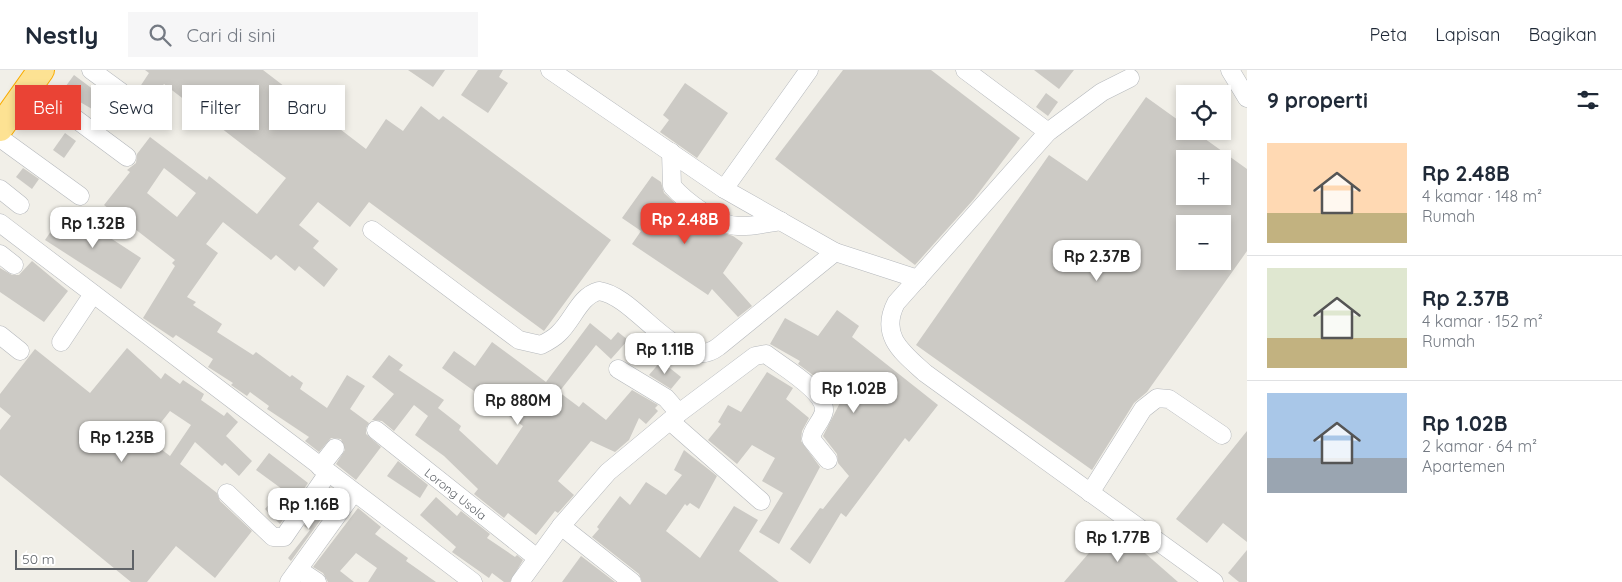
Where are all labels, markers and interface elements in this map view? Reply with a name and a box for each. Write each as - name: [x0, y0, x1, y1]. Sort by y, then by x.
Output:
- search box: [128, 12, 478, 57]
- text: Nestly: [25, 20, 98, 50]
- icon: search: [146, 21, 174, 49]
- text: Cari di sini: [186, 23, 276, 47]
- text: Peta: [1370, 23, 1407, 46]
- text: Lapisan: [1435, 23, 1500, 46]
- text: Bagikan: [1528, 23, 1597, 46]
- chip: Beli: [15, 85, 81, 130]
- chip: Sewa: [91, 85, 172, 130]
- chip: Filter: [182, 85, 259, 130]
- chip: Baru: [269, 85, 345, 130]
- map controls: [1176, 85, 1231, 270]
- button: locate: [1176, 85, 1231, 140]
- icon: filters: [1574, 86, 1602, 114]
- text: 9 properti: [1267, 87, 1368, 113]
- button: +: [1176, 150, 1231, 205]
- text: Rp 2.48B: [1422, 160, 1510, 186]
- icon: home: [1307, 163, 1367, 223]
- text: 4 kamar · 148 m²: [1422, 186, 1542, 206]
- pin: Rp 2.48B: [633, 202, 737, 245]
- pin: Rp 1.32B: [41, 206, 145, 249]
- text: Rumah: [1422, 206, 1475, 226]
- text: Rp 2.48B: [652, 209, 718, 229]
- text: Rp 1.32B: [61, 213, 125, 233]
- button: −: [1176, 215, 1231, 270]
- pin: Rp 2.37B: [1045, 240, 1149, 282]
- text: Rp 2.37B: [1064, 246, 1130, 266]
- text: Rp 2.37B: [1422, 285, 1509, 311]
- icon: home: [1307, 288, 1367, 348]
- text: 4 kamar · 152 m²: [1422, 311, 1543, 331]
- text: Rumah: [1422, 331, 1475, 351]
- pin: Rp 1.11B: [613, 332, 717, 375]
- text: Rp 1.11B: [636, 339, 694, 359]
- pin: Rp 1.02B: [802, 372, 906, 414]
- text: Rp 1.02B: [821, 378, 887, 398]
- pin: Rp 880M: [472, 384, 564, 426]
- text: Rp 880M: [485, 390, 551, 410]
- text: Rp 1.02B: [1422, 410, 1508, 436]
- icon: home: [1307, 413, 1367, 473]
- pin: Rp 1.23B: [70, 420, 174, 463]
- text: Rp 1.23B: [90, 427, 154, 447]
- text: 2 kamar · 64 m²: [1422, 436, 1537, 456]
- text: Apartemen: [1422, 456, 1505, 476]
- street label: Lorong Usola: [422, 464, 490, 523]
- pin: Rp 1.16B: [257, 488, 361, 530]
- text: Rp 1.16B: [279, 494, 339, 514]
- pin: Rp 1.77B: [1066, 520, 1170, 563]
- text: Rp 1.77B: [1086, 527, 1150, 547]
- scale bar: [15, 547, 134, 570]
- text: 50 m: [22, 550, 55, 568]

